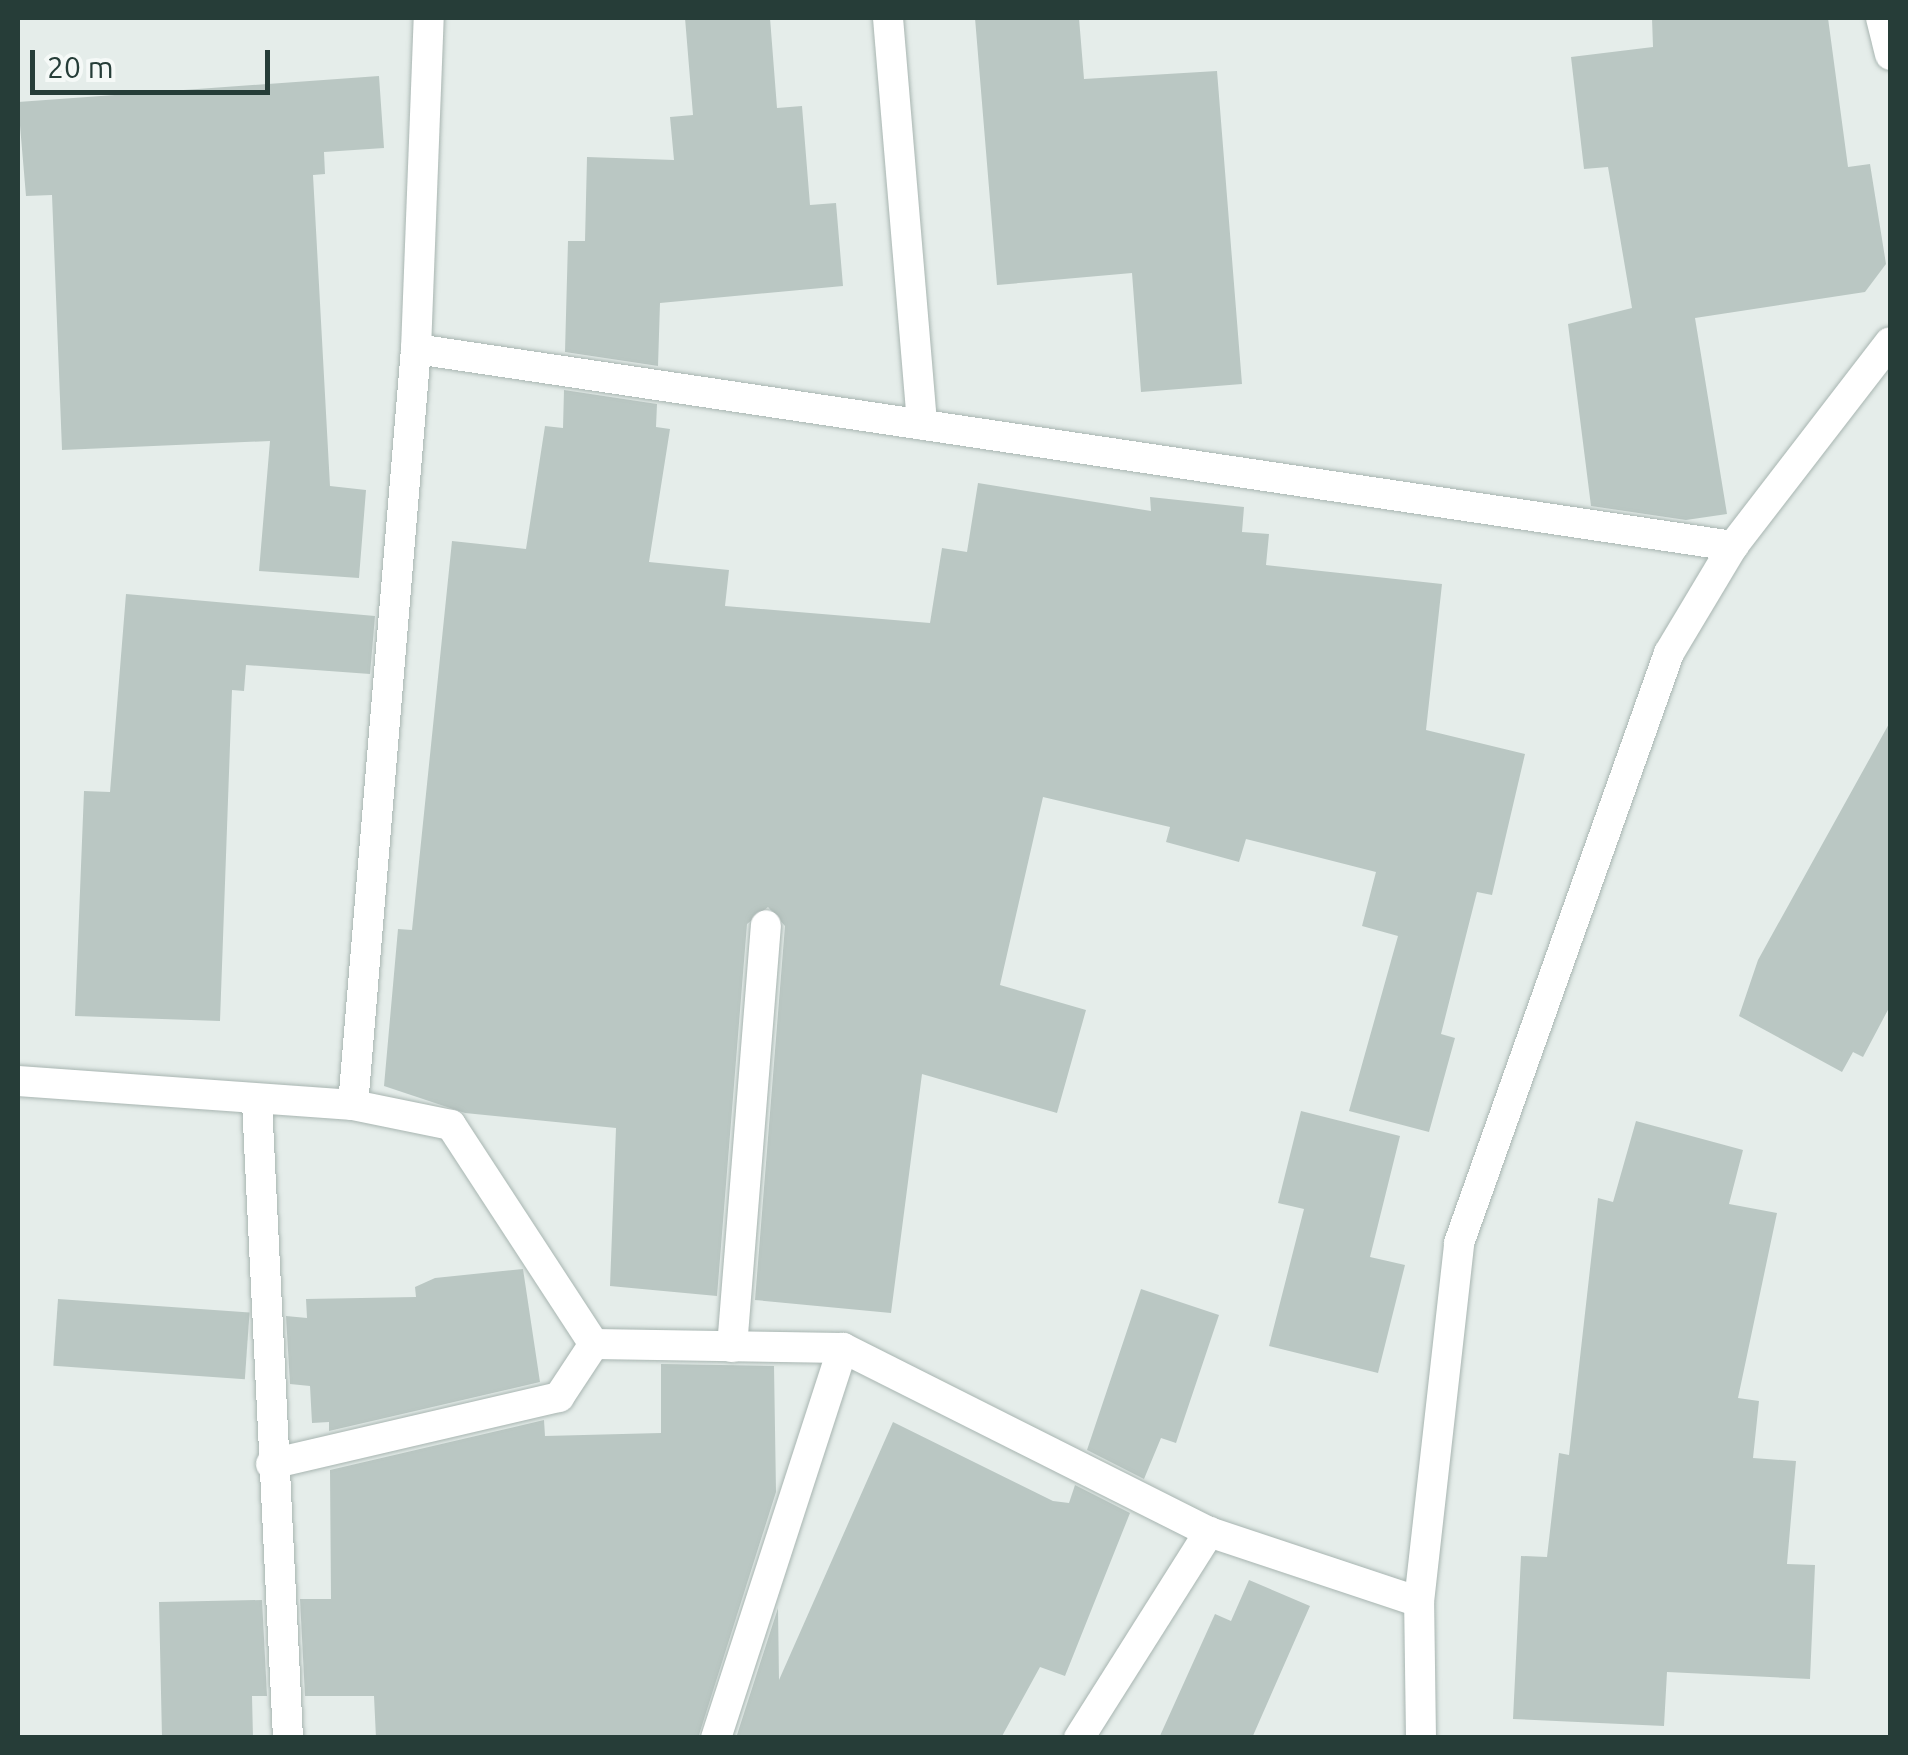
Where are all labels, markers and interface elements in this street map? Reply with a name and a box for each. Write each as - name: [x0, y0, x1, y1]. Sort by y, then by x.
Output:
- scale bar: [35, 30, 275, 92]
- text: 20 m: [47, 50, 114, 84]

